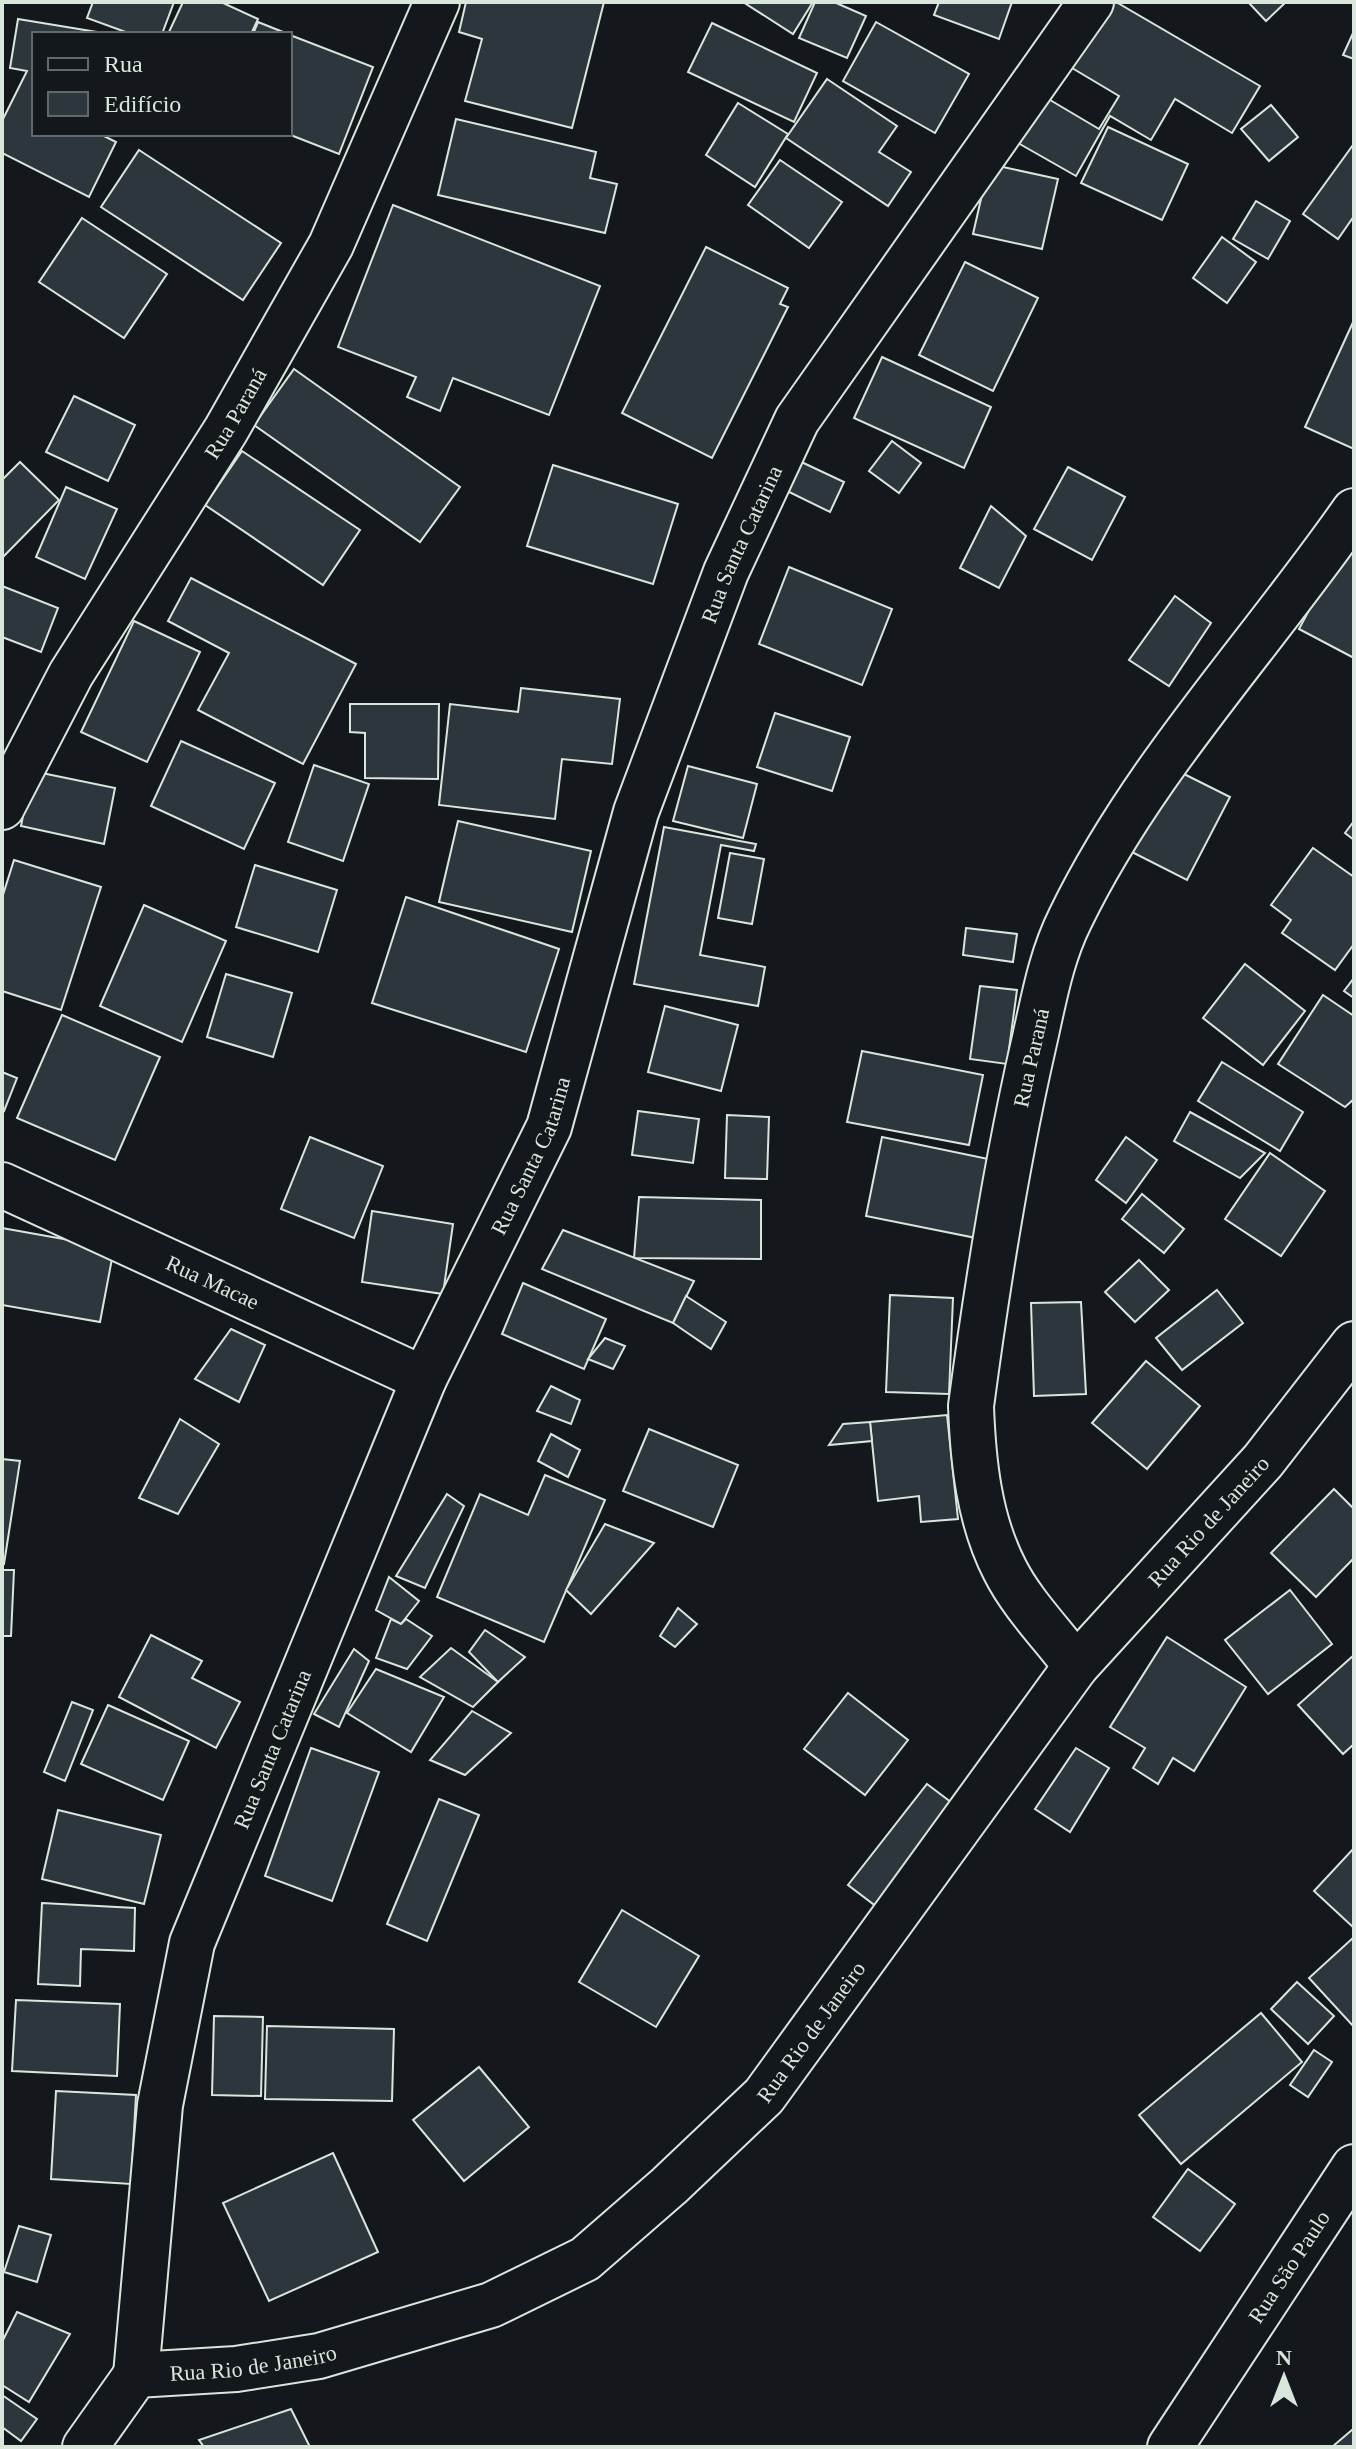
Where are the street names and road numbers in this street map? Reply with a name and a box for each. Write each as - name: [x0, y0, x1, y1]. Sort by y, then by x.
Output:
- street label: Rua Paraná: [199, 363, 271, 463]
- street label: Rua Santa Catarina: [696, 461, 787, 626]
- street label: Rua Paraná: [1008, 1006, 1054, 1109]
- street label: Rua Santa Catarina: [485, 1074, 575, 1239]
- street label: Rua Macae: [162, 1250, 263, 1314]
- street label: Rua Rio de Janeiro: [1142, 1451, 1274, 1592]
- street label: Rua Santa Catarina: [228, 1665, 316, 1832]
- street label: Rua Rio de Janeiro: [751, 1956, 870, 2107]
- street label: Rua São Paulo: [1243, 2205, 1335, 2328]
- street label: Rua Rio de Janeiro: [169, 2339, 339, 2385]

